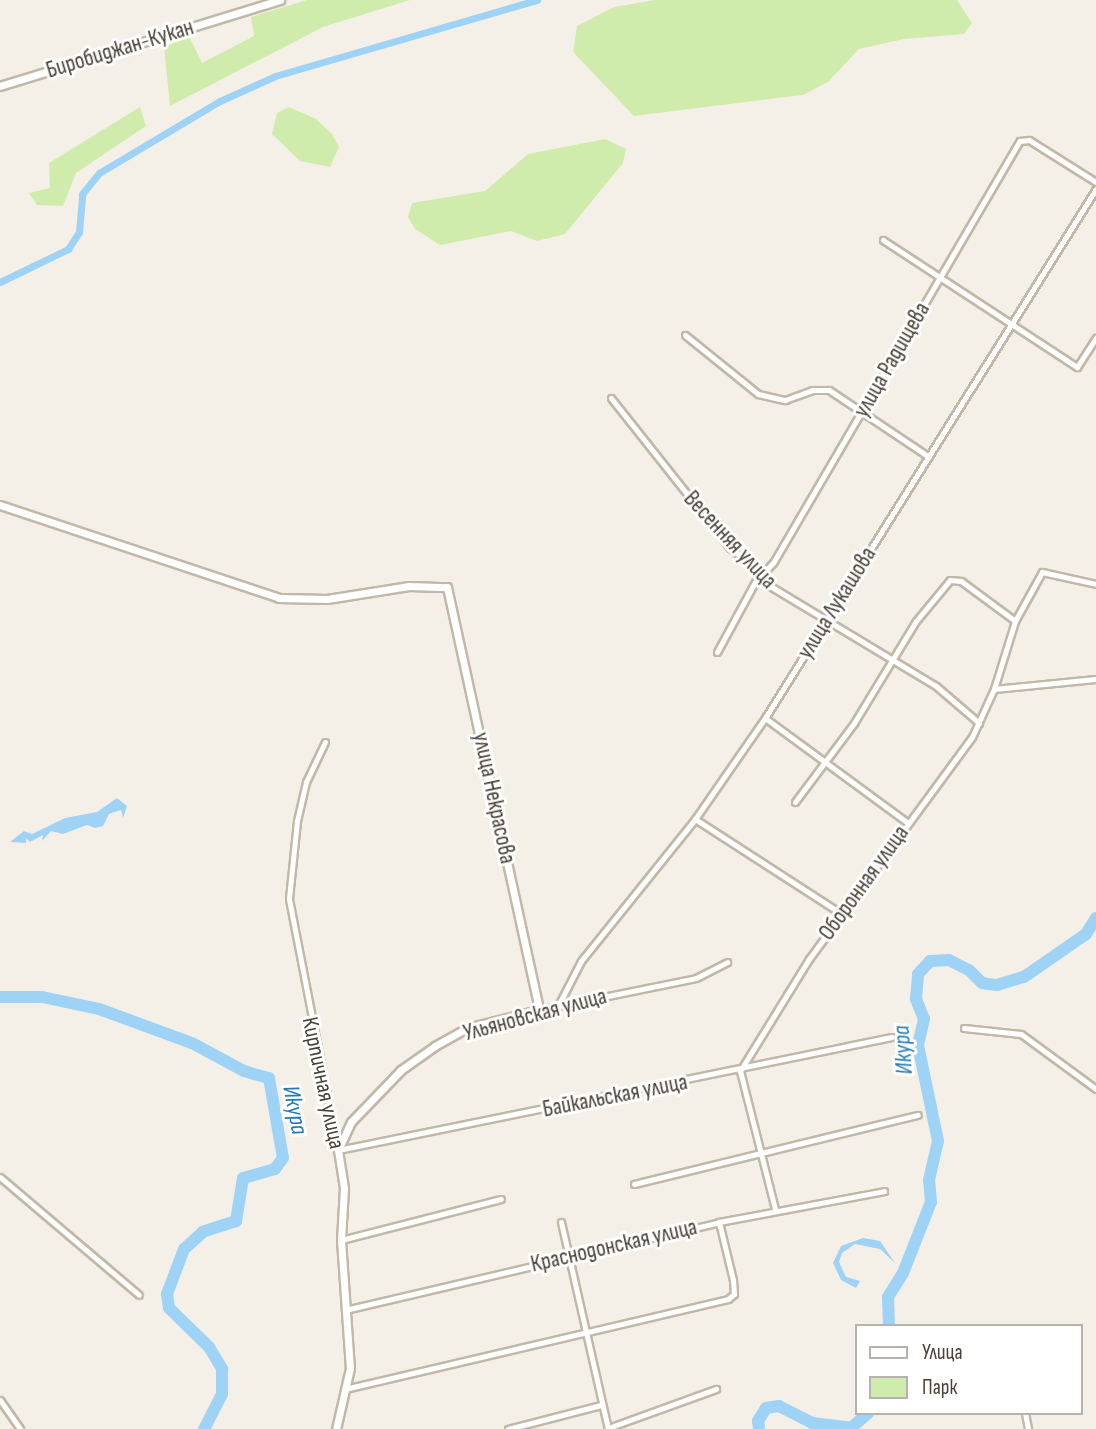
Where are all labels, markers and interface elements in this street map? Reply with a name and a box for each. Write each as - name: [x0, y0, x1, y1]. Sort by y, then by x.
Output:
- street label: Биробиджан-Кукан: [43, 13, 197, 85]
- street label: улица Радищева: [848, 298, 936, 422]
- street label: Весенняя улица: [678, 485, 782, 595]
- street label: улица Лукашова: [792, 542, 882, 664]
- street label: улица Некрасова: [467, 730, 521, 866]
- street label: Оборонная улица: [813, 820, 915, 946]
- street label: Ульяновская улица: [460, 983, 610, 1047]
- street label: Кирпичная улица: [296, 1015, 350, 1151]
- water label: Икура: [887, 1024, 919, 1076]
- street label: Байкальская улица: [540, 1068, 690, 1124]
- water label: Икура: [276, 1083, 314, 1137]
- street label: Краснодонская улица: [528, 1213, 700, 1279]
- legend: [855, 1324, 1082, 1415]
- text: Улица: [922, 1340, 963, 1365]
- text: Парк: [922, 1375, 957, 1400]

